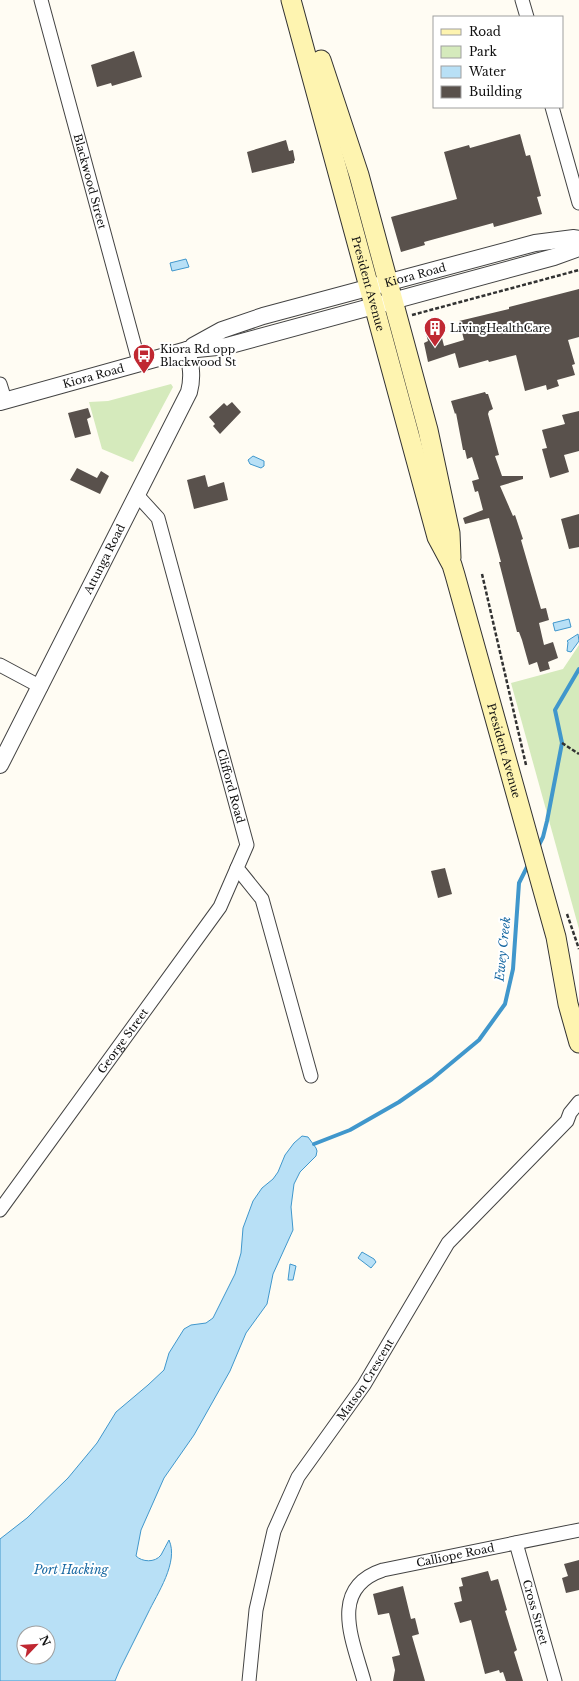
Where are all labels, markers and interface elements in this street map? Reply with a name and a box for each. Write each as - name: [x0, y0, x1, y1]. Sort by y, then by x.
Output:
- legend: [433, 16, 563, 108]
- text: Road: [469, 24, 501, 39]
- text: Park: [469, 44, 497, 59]
- text: Water: [468, 64, 506, 79]
- text: Building: [469, 84, 523, 99]
- street label: Blackwood Street: [71, 132, 110, 231]
- street label: President Avenue: [349, 235, 388, 333]
- street label: Kiora Road: [383, 260, 448, 290]
- building icon: LivingHealthCare: [422, 315, 448, 348]
- place label: LivingHealthCare: [450, 321, 550, 335]
- bus stop icon: Kiora Rd opp Blackwood St: [131, 342, 157, 375]
- place label: Kiora Rd opp Blackwood St: [160, 342, 237, 369]
- street label: Kiora Road: [61, 361, 126, 391]
- street label: Attunga Road: [80, 521, 128, 597]
- street label: President Avenue: [484, 702, 524, 800]
- street label: Clifford Road: [214, 747, 248, 825]
- water label: Ewey Creek: [492, 916, 513, 983]
- street label: George Street: [94, 1005, 152, 1076]
- street label: Matson Crescent: [334, 1335, 397, 1423]
- street label: Calliope Road: [415, 1540, 496, 1570]
- water label: Port Hacking: [33, 1562, 109, 1577]
- street label: Cross Street: [520, 1578, 552, 1647]
- north arrow: [16, 1625, 56, 1665]
- text: N: [37, 1633, 54, 1649]

